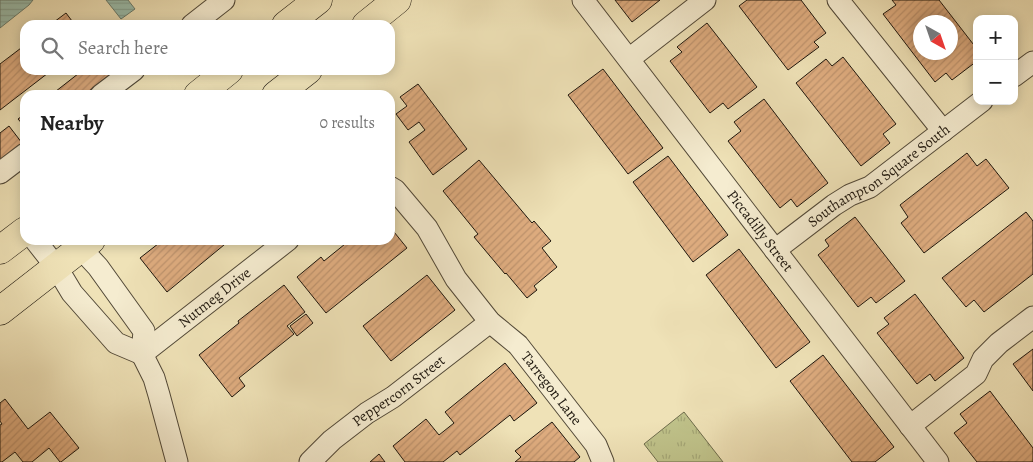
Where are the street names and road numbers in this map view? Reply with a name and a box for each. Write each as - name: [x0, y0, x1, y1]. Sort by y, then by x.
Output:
- street label: Southampton Square South: [803, 119, 954, 232]
- street label: Piccadilly Street: [723, 186, 798, 276]
- street label: Nutmeg Drive: [174, 263, 255, 332]
- street label: Tarregon Lane: [517, 347, 587, 429]
- street label: Peppercorn Street: [348, 350, 449, 431]

